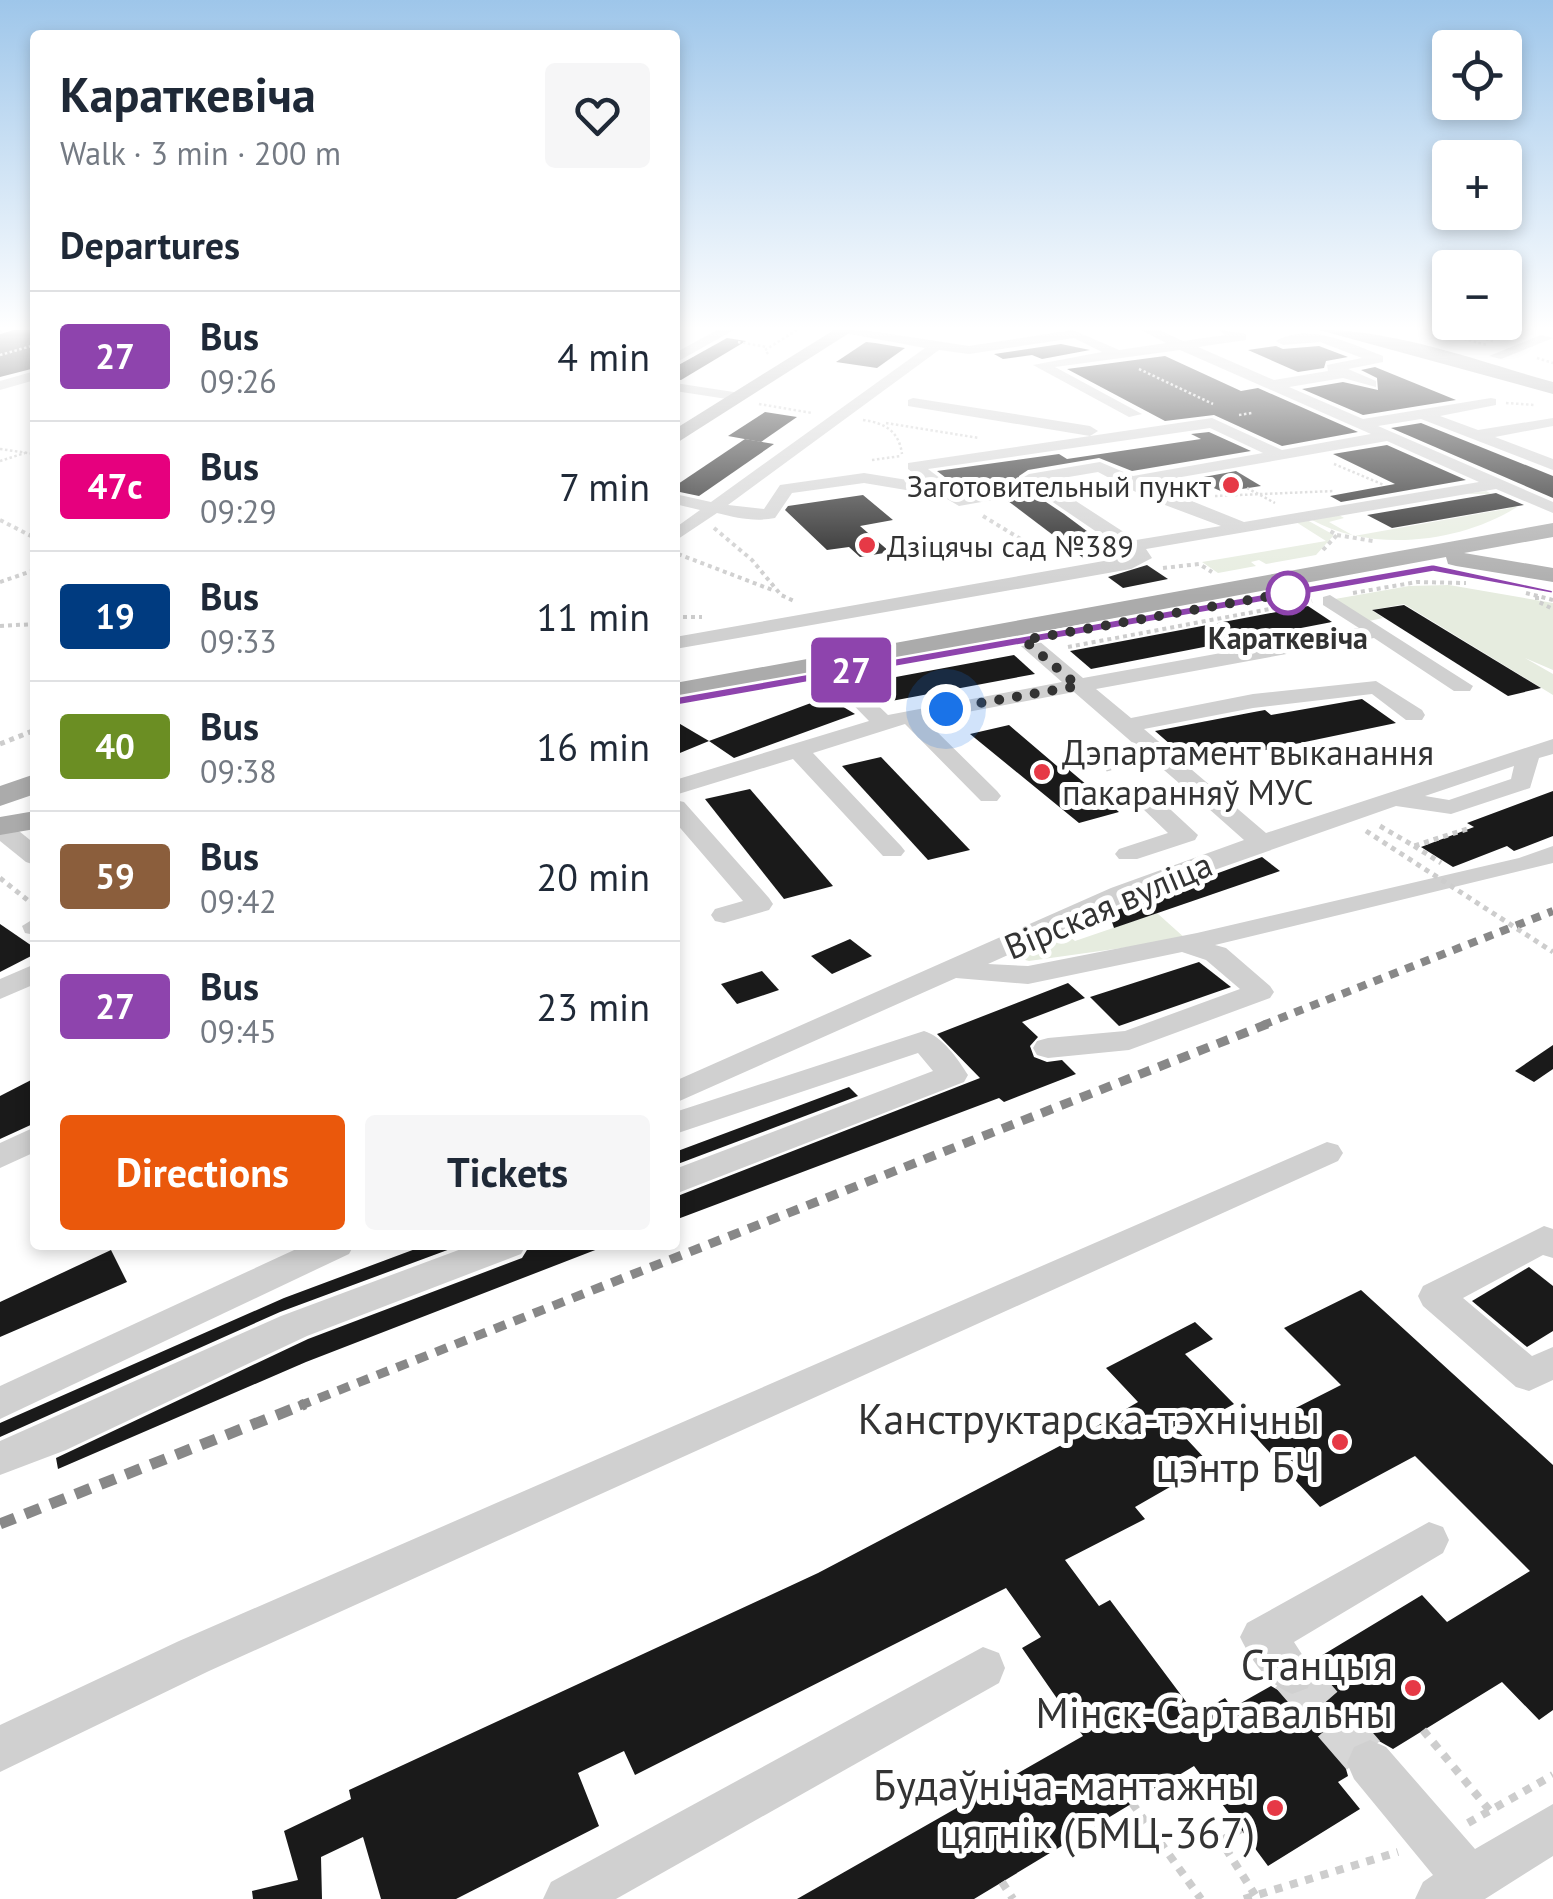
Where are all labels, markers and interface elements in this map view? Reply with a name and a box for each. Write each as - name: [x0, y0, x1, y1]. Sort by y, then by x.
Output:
- map controls: [1432, 30, 1522, 340]
- button: locate: [1432, 30, 1522, 120]
- text: Караткевіча: [60, 63, 316, 125]
- button: heart: [545, 63, 650, 168]
- text: Walk · 3 min · 200 m: [60, 132, 341, 174]
- button: +: [1432, 140, 1522, 230]
- text: Departures: [60, 220, 240, 269]
- button: −: [1432, 250, 1522, 340]
- text: Bus: [200, 311, 259, 360]
- text: 4 min: [557, 332, 650, 381]
- text: 27: [95, 333, 135, 379]
- text: 09:26: [200, 360, 277, 402]
- text: Bus: [200, 441, 259, 490]
- text: 7 min: [559, 462, 650, 511]
- text: 47с: [88, 463, 142, 509]
- place label: Заготовительный пункт: [907, 466, 1211, 505]
- marker: Заготовительный пункт: [1220, 474, 1242, 496]
- text: 09:29: [200, 490, 277, 532]
- place label: Дзіцячы сад №389: [887, 526, 1134, 565]
- marker: Дзіцячы сад №389: [856, 534, 878, 556]
- text: Bus: [200, 571, 259, 620]
- marker: Караткевіча: [1267, 572, 1309, 614]
- text: 11 min: [537, 592, 650, 641]
- text: 19: [95, 593, 135, 639]
- place label: Караткевіча: [1208, 618, 1368, 657]
- text: 09:33: [200, 620, 277, 662]
- line badge: 27: [806, 638, 896, 702]
- text: 27: [831, 647, 871, 693]
- your location: [921, 684, 971, 734]
- text: Bus: [200, 701, 259, 750]
- text: 16 min: [537, 722, 650, 771]
- text: 40: [95, 723, 135, 769]
- place label: Дэпартамент выканання пакаранняў МУС: [1062, 729, 1434, 815]
- text: 09:38: [200, 750, 277, 792]
- marker: Дэпартамент выканання пакаранняў МУС: [1031, 761, 1053, 783]
- text: Bus: [200, 831, 259, 880]
- street label: Вірская вуліца: [997, 841, 1219, 969]
- text: 20 min: [537, 852, 650, 901]
- text: 59: [95, 853, 135, 899]
- text: 09:42: [200, 880, 277, 922]
- text: Bus: [200, 961, 259, 1010]
- text: 23 min: [537, 982, 650, 1031]
- text: 27: [95, 983, 135, 1029]
- text: 09:45: [200, 1010, 277, 1052]
- button: Directions: [60, 1115, 345, 1230]
- button: Tickets: [365, 1115, 650, 1230]
- place label: Канструктарска-тэхнічны цэнтр БЧ: [858, 1391, 1320, 1494]
- marker: Канструктарска-тэхнічны цэнтр БЧ: [1329, 1431, 1351, 1453]
- place label: Станцыя Мінск-Сартавальны: [1035, 1637, 1393, 1740]
- marker: Станцыя Мінск-Сартавальны: [1402, 1677, 1424, 1699]
- place label: Будаўніча-мантажны цягнік (БМЦ-367): [873, 1757, 1255, 1860]
- marker: Будаўніча-мантажны цягнік (БМЦ-367): [1264, 1797, 1286, 1819]

